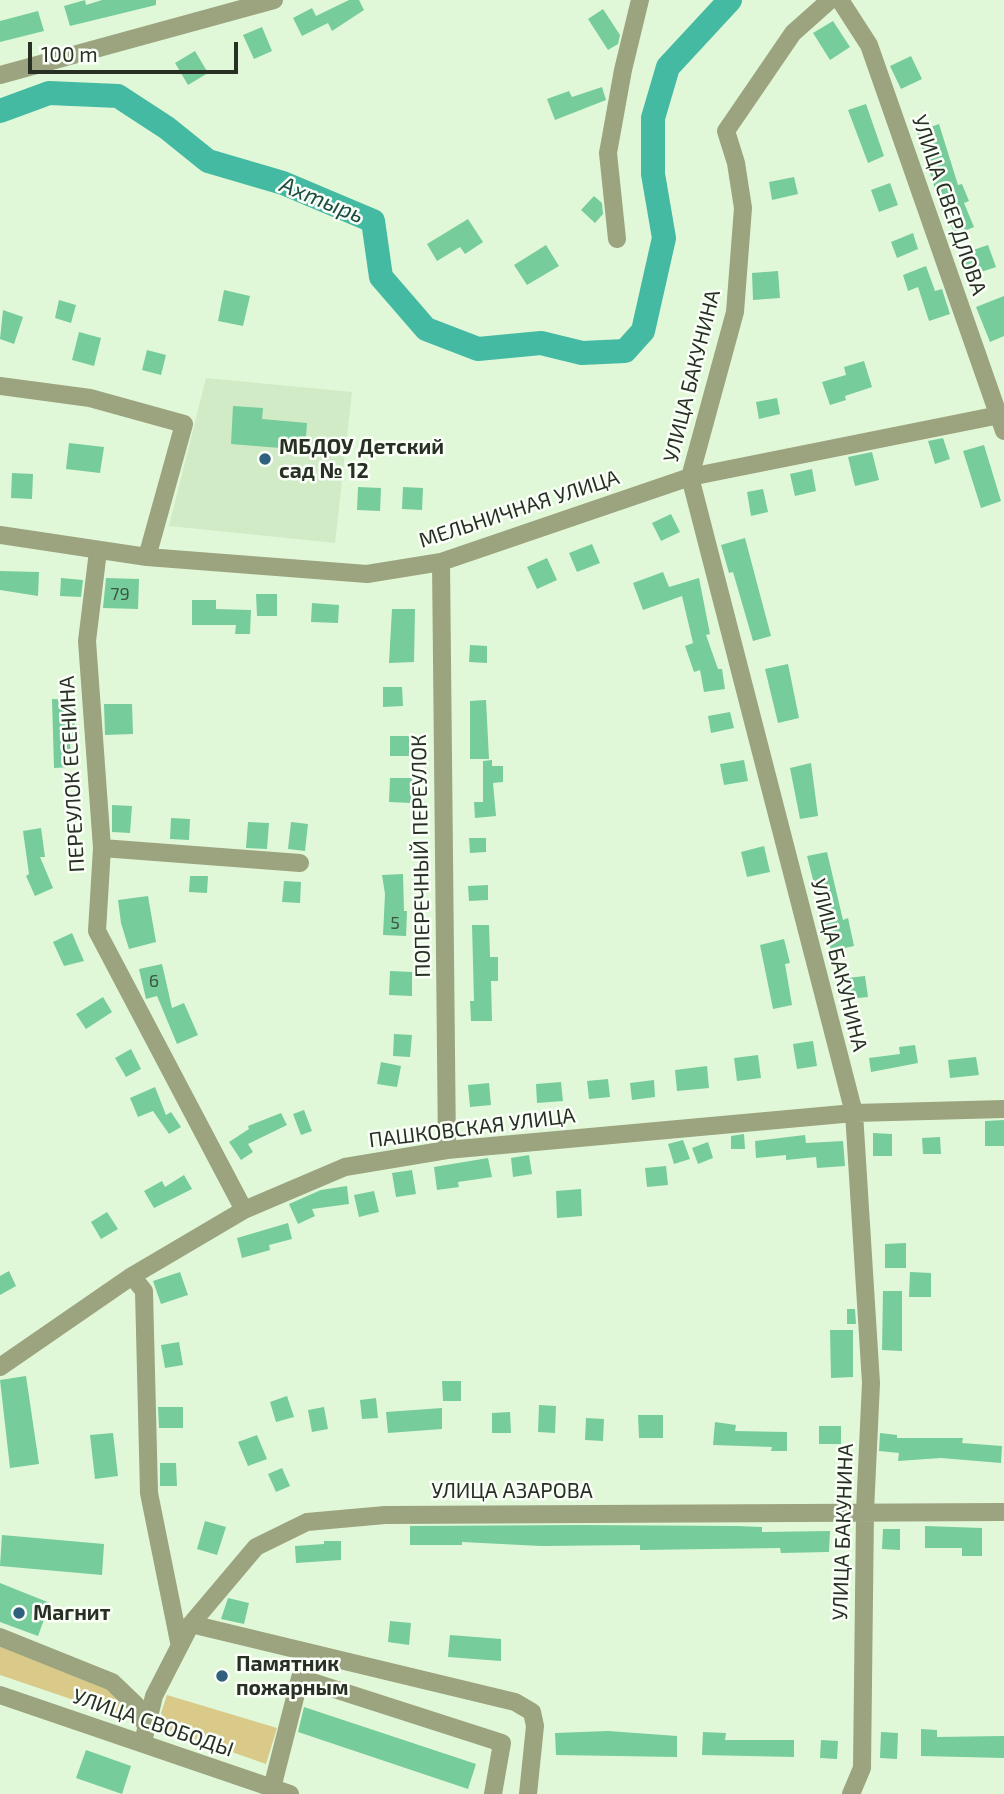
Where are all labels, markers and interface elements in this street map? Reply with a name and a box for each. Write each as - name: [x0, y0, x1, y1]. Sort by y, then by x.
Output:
- scale bar: [32, 28, 242, 72]
- text: 100 m: [41, 41, 98, 66]
- street label: УЛИЦА СВЕРДЛОВА: [906, 112, 992, 298]
- water label: Ахтырь: [276, 171, 368, 229]
- street label: УЛИЦА БАКУНИНА: [658, 287, 726, 465]
- place label: МБДОУ Детский сад № 12: [279, 434, 444, 484]
- marker: МБДОУ Детский сад № 12: [257, 451, 273, 467]
- street label: МЕЛЬНИЧНАЯ УЛИЦА: [416, 465, 622, 553]
- house number: 79: [110, 583, 130, 605]
- street label: ПЕРЕУЛОК ЕСЕНИНА: [54, 675, 90, 873]
- street label: ПОПЕРЕЧНЫЙ ПЕРЕУЛОК: [406, 734, 436, 978]
- street label: УЛИЦА БАКУНИНА: [805, 876, 873, 1054]
- house number: 5: [390, 912, 400, 934]
- house number: 6: [149, 970, 159, 992]
- street label: ПАШКОВСКАЯ УЛИЦА: [367, 1103, 577, 1153]
- street label: УЛИЦА БАКУНИНА: [827, 1443, 859, 1621]
- street label: УЛИЦА АЗАРОВА: [431, 1478, 593, 1504]
- place label: Магнит: [33, 1600, 110, 1626]
- marker: Магнит: [11, 1605, 27, 1621]
- place label: Памятник пожарным: [236, 1651, 348, 1701]
- marker: Памятник пожарным: [214, 1668, 230, 1684]
- street label: УЛИЦА СВОБОДЫ: [69, 1684, 237, 1762]

